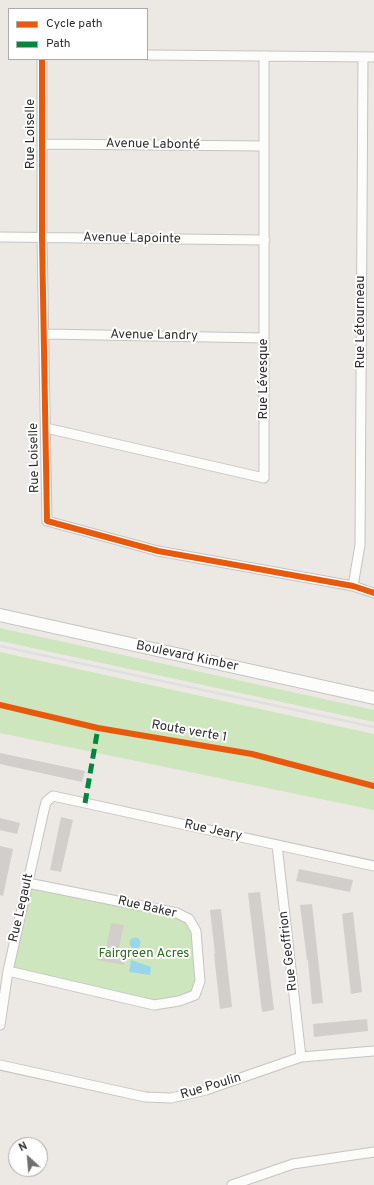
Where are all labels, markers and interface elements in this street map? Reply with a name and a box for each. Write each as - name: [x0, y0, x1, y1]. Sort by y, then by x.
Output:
- legend: [8, 8, 148, 60]
- text: Cycle path: [46, 16, 103, 32]
- text: Path: [46, 36, 71, 52]
- street label: Rue Loiselle: [23, 99, 39, 169]
- street label: Avenue Labonté: [106, 136, 200, 154]
- street label: Avenue Lapointe: [83, 230, 181, 248]
- street label: Rue Létourneau: [353, 275, 369, 369]
- street label: Avenue Landry: [110, 327, 198, 345]
- street label: Rue Lévesque: [256, 338, 272, 420]
- street label: Rue Loiselle: [27, 423, 43, 493]
- street label: Boulevard Kimber: [134, 639, 240, 675]
- street label: Route verte 1: [150, 718, 228, 746]
- street label: Rue Jeary: [183, 817, 243, 845]
- street label: Rue Legault: [7, 872, 37, 944]
- street label: Rue Baker: [116, 894, 178, 922]
- street label: Rue Geoffrion: [276, 910, 302, 992]
- park label: Fairgreen Acres: [99, 946, 189, 962]
- street label: Rue Poulin: [179, 1070, 243, 1104]
- north arrow: [8, 1137, 48, 1177]
- text: N: [17, 1139, 30, 1155]

